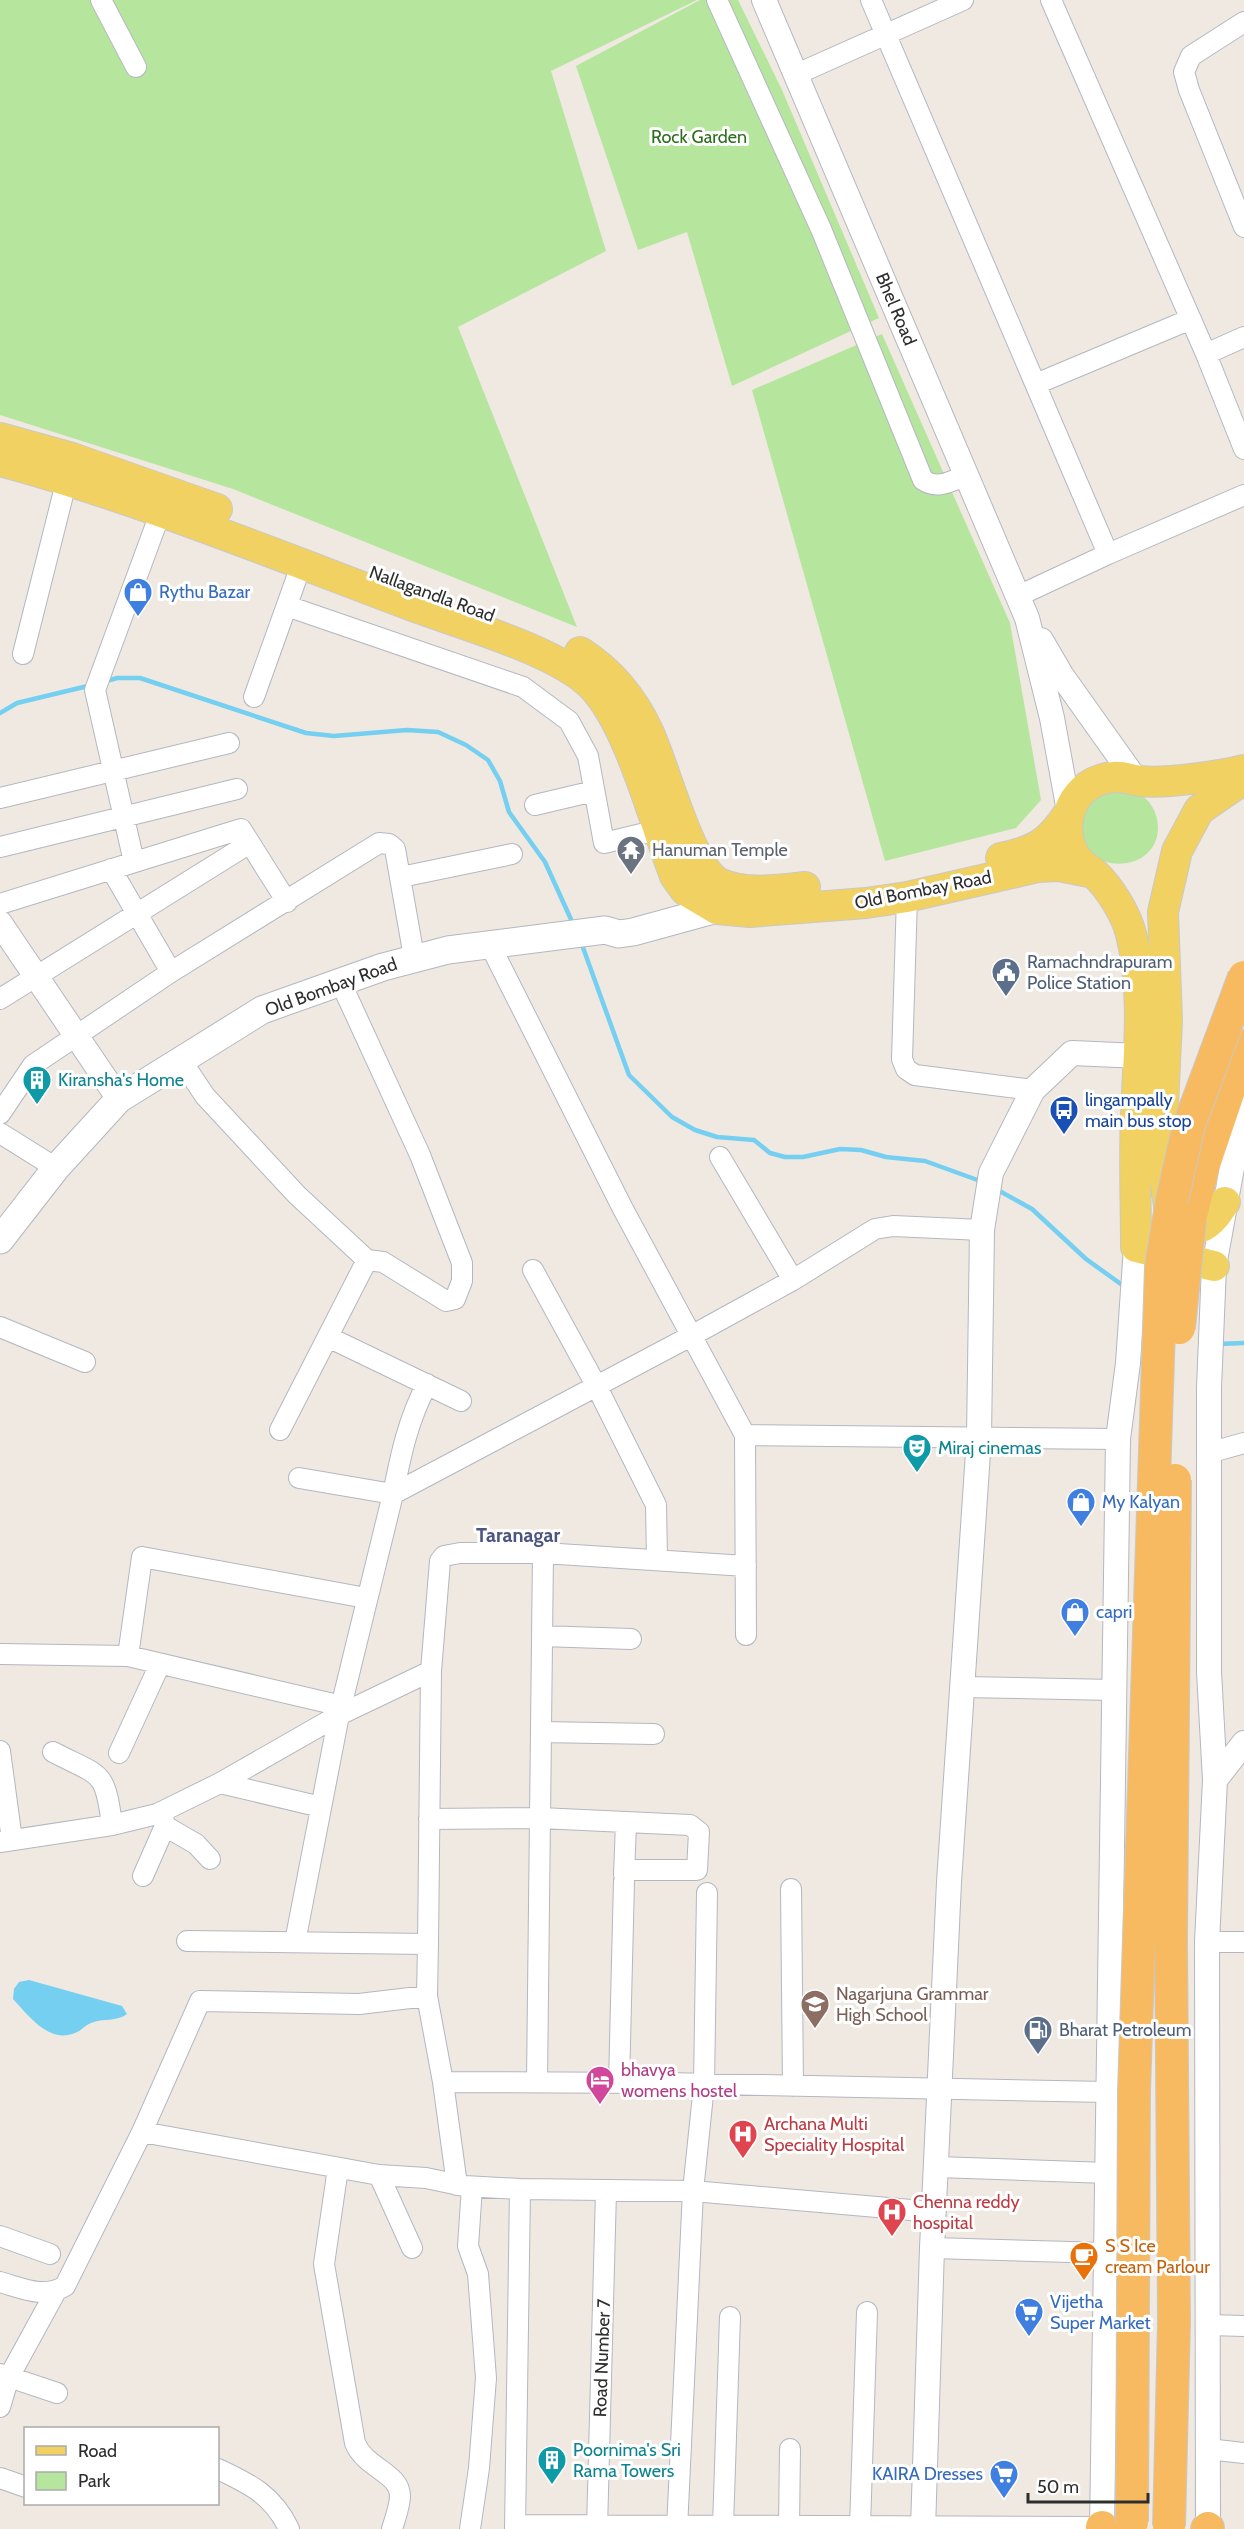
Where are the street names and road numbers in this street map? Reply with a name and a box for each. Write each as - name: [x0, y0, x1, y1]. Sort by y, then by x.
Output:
- street label: Bhel Road: [871, 269, 921, 349]
- street label: Nallagandla Road: [366, 561, 498, 627]
- street label: Old Bombay Road: [853, 866, 993, 914]
- street label: Old Bombay Road: [262, 953, 400, 1021]
- street label: Road Number 7: [589, 2298, 615, 2418]

